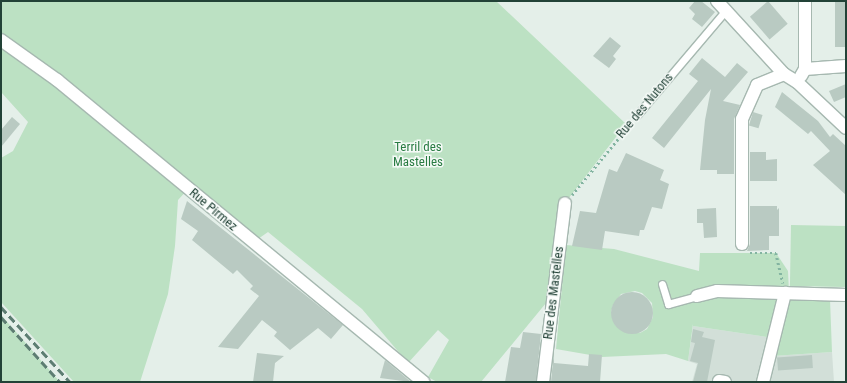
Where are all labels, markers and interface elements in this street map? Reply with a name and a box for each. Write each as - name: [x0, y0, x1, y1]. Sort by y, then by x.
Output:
- street label: Rue des Nutons: [613, 70, 677, 142]
- park label: Terril des Mastelles: [393, 140, 443, 171]
- street label: Rue Pirmez: [186, 185, 240, 235]
- street label: Rue des Mastelles: [541, 246, 567, 340]

